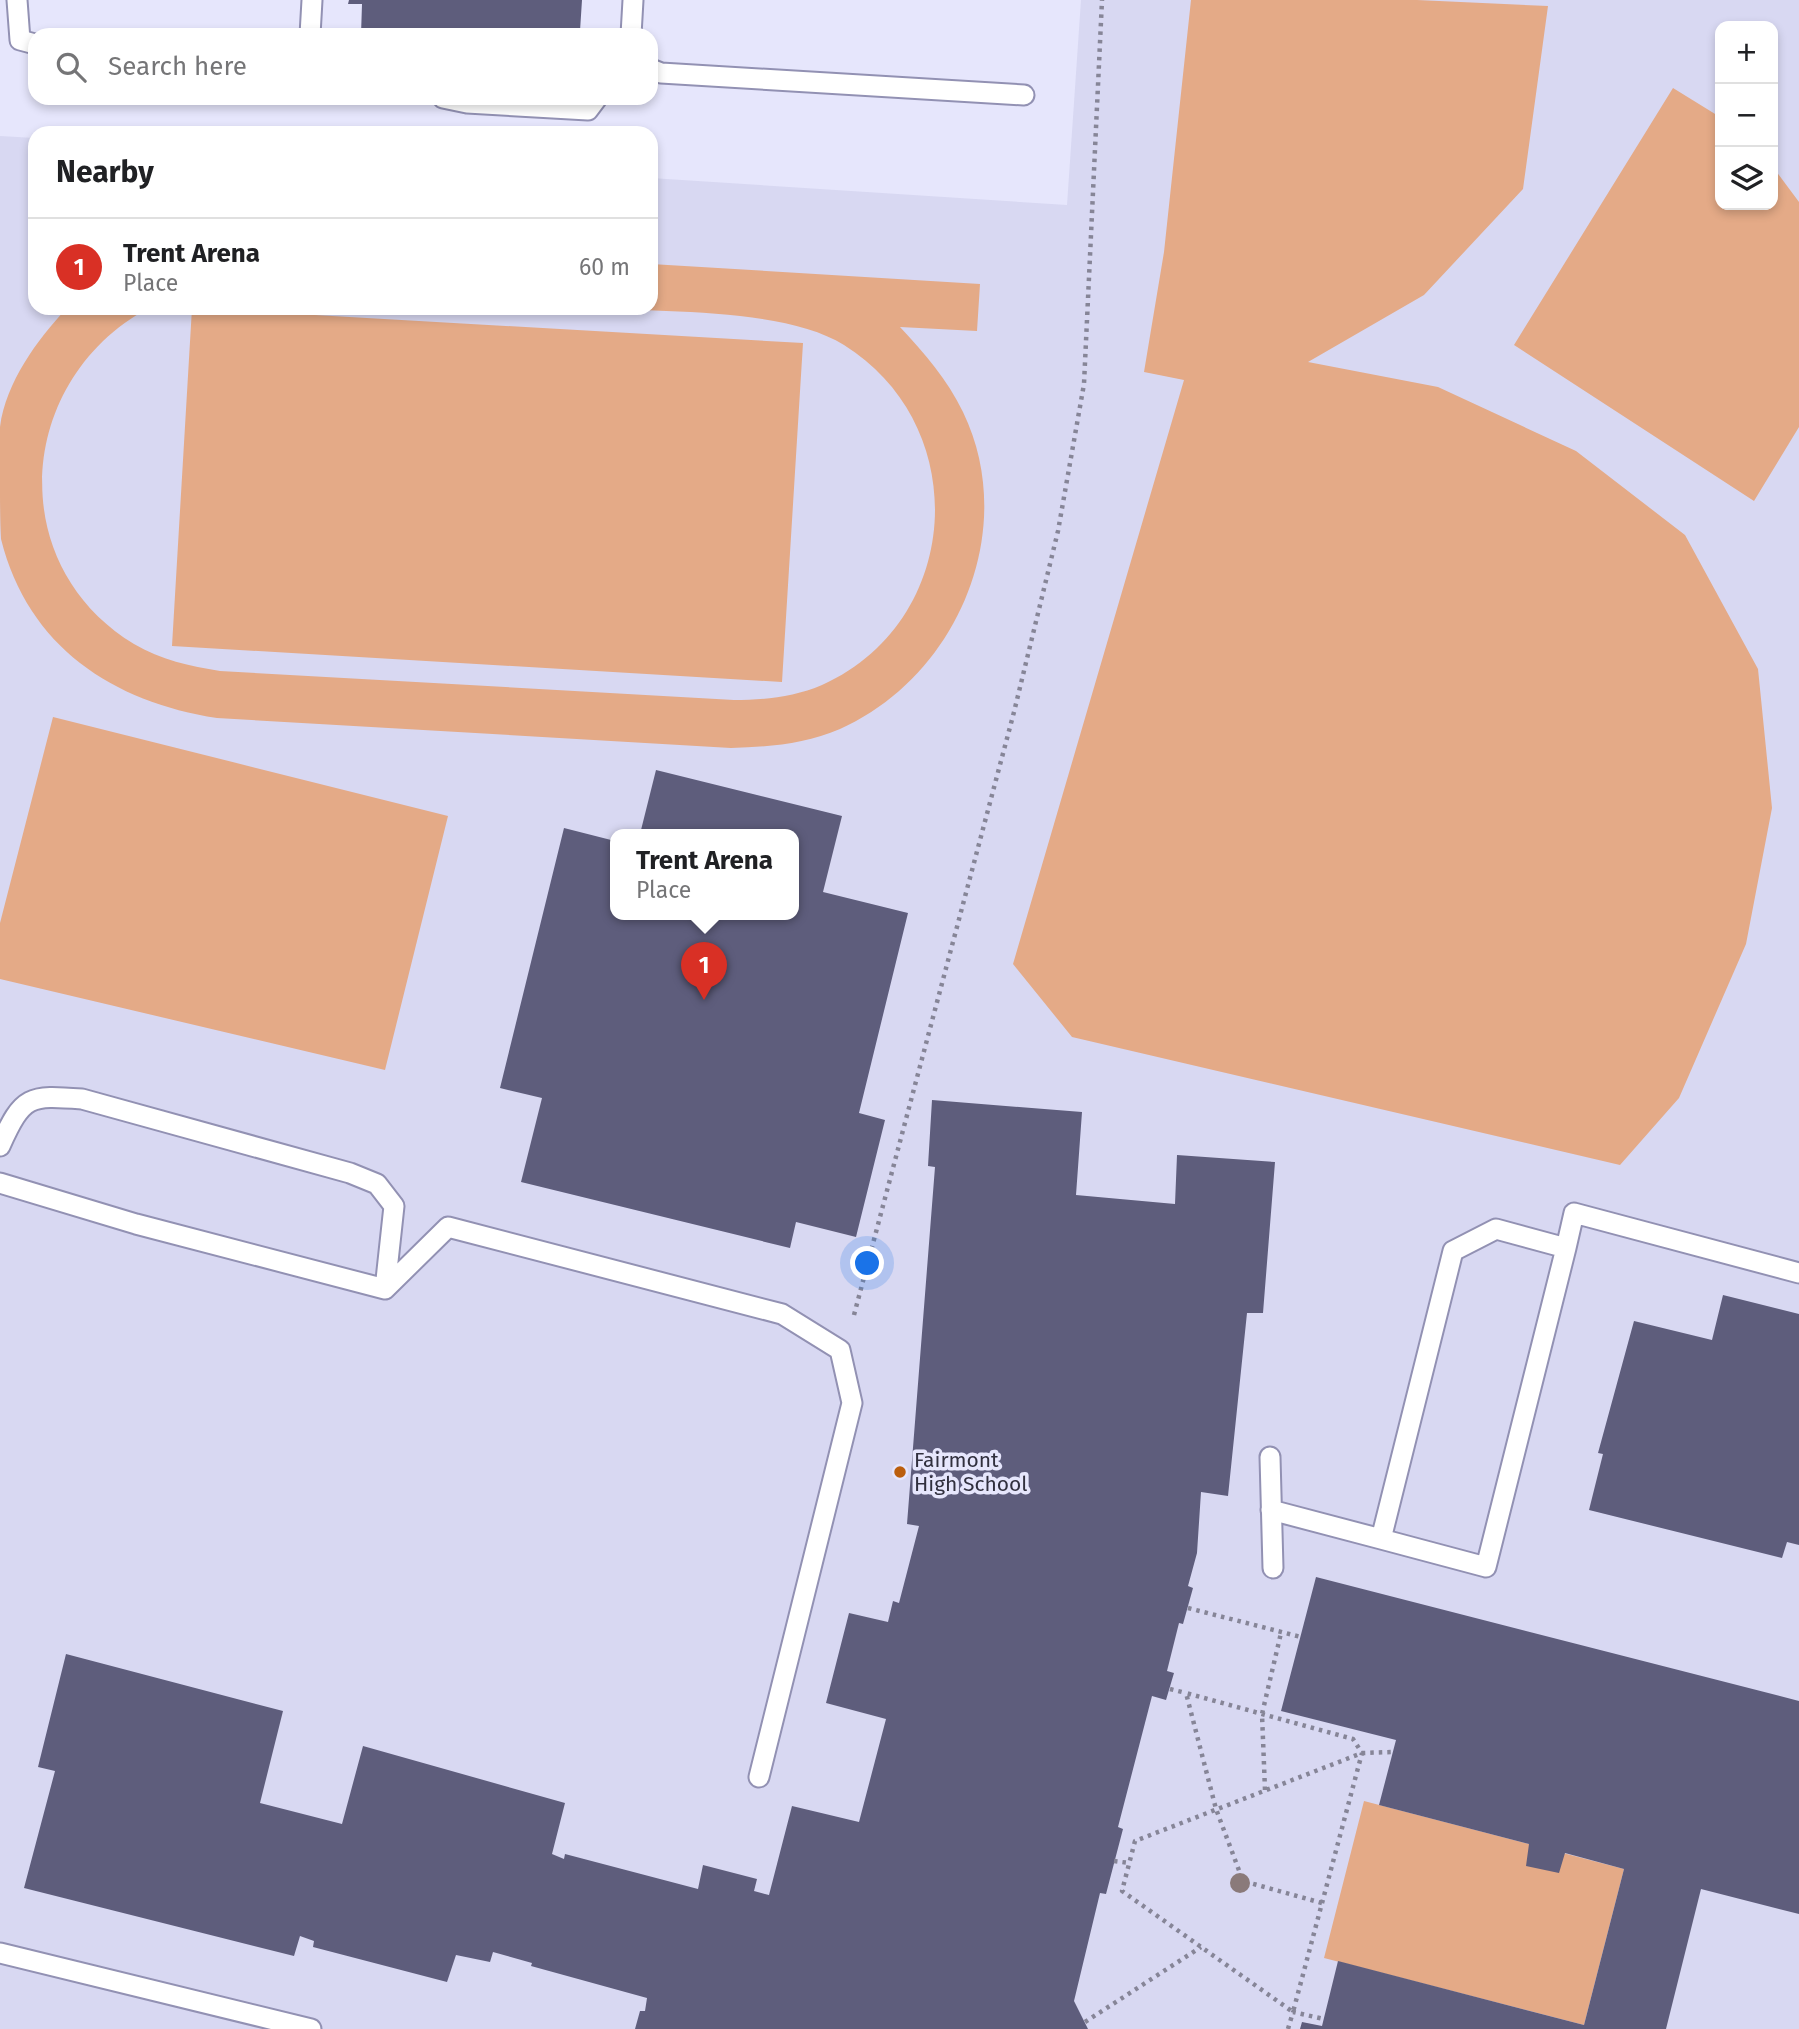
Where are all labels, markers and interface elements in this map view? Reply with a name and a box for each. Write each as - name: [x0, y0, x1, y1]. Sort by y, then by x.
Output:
- map controls: [1715, 21, 1778, 210]
- button: +: [1715, 21, 1778, 84]
- search box: [28, 28, 658, 105]
- icon: search: [52, 48, 90, 86]
- text: Search here: [108, 51, 247, 82]
- button: −: [1715, 84, 1778, 147]
- button: layers: [1715, 147, 1778, 210]
- text: Nearby: [56, 154, 154, 190]
- text: Trent Arena: [123, 238, 260, 269]
- text: 1: [74, 253, 84, 281]
- text: 60 m: [579, 253, 630, 281]
- text: Place: [123, 269, 178, 297]
- popup: [610, 829, 799, 920]
- text: Trent Arena: [636, 845, 773, 876]
- text: Place: [636, 876, 691, 904]
- pin: 1: [681, 942, 727, 1000]
- your location: [850, 1246, 884, 1280]
- place label: Fairmont High School: [914, 1447, 1027, 1497]
- marker: Fairmont High School: [892, 1464, 908, 1480]

